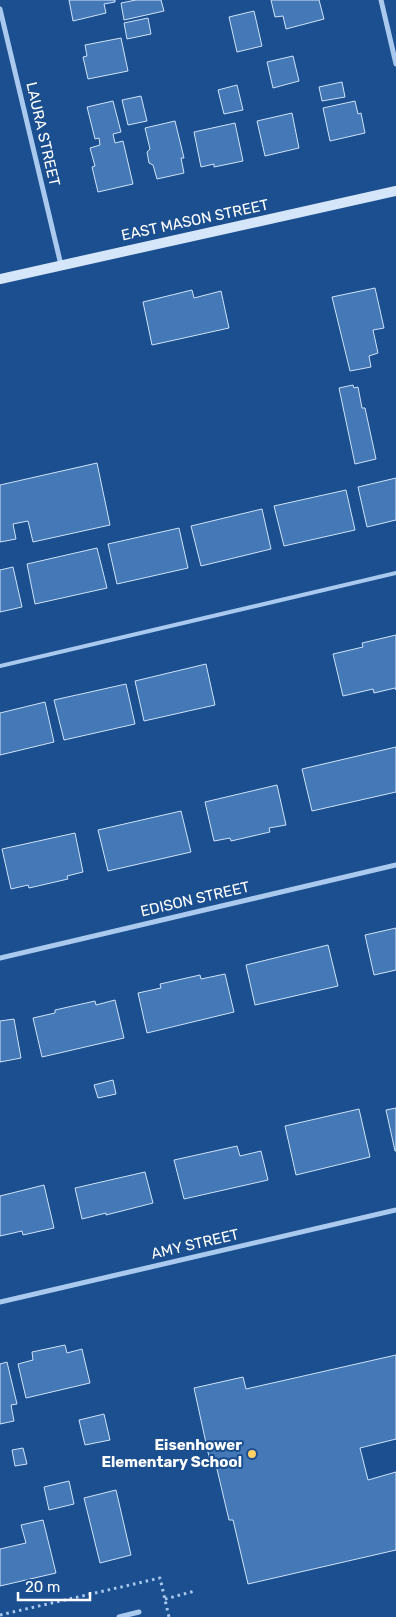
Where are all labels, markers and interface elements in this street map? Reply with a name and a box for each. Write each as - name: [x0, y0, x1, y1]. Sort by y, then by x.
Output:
- street label: LAURA STREET: [22, 80, 64, 188]
- street label: EAST MASON STREET: [120, 196, 271, 244]
- street label: EDISON STREET: [139, 878, 252, 920]
- street label: AMY STREET: [149, 1225, 241, 1263]
- place label: Eisenhower Elementary School: [101, 1436, 242, 1471]
- marker: Eisenhower Elementary School: [246, 1448, 258, 1460]
- scale bar: [18, 1570, 90, 1602]
- text: 20 m: [25, 1578, 60, 1596]

